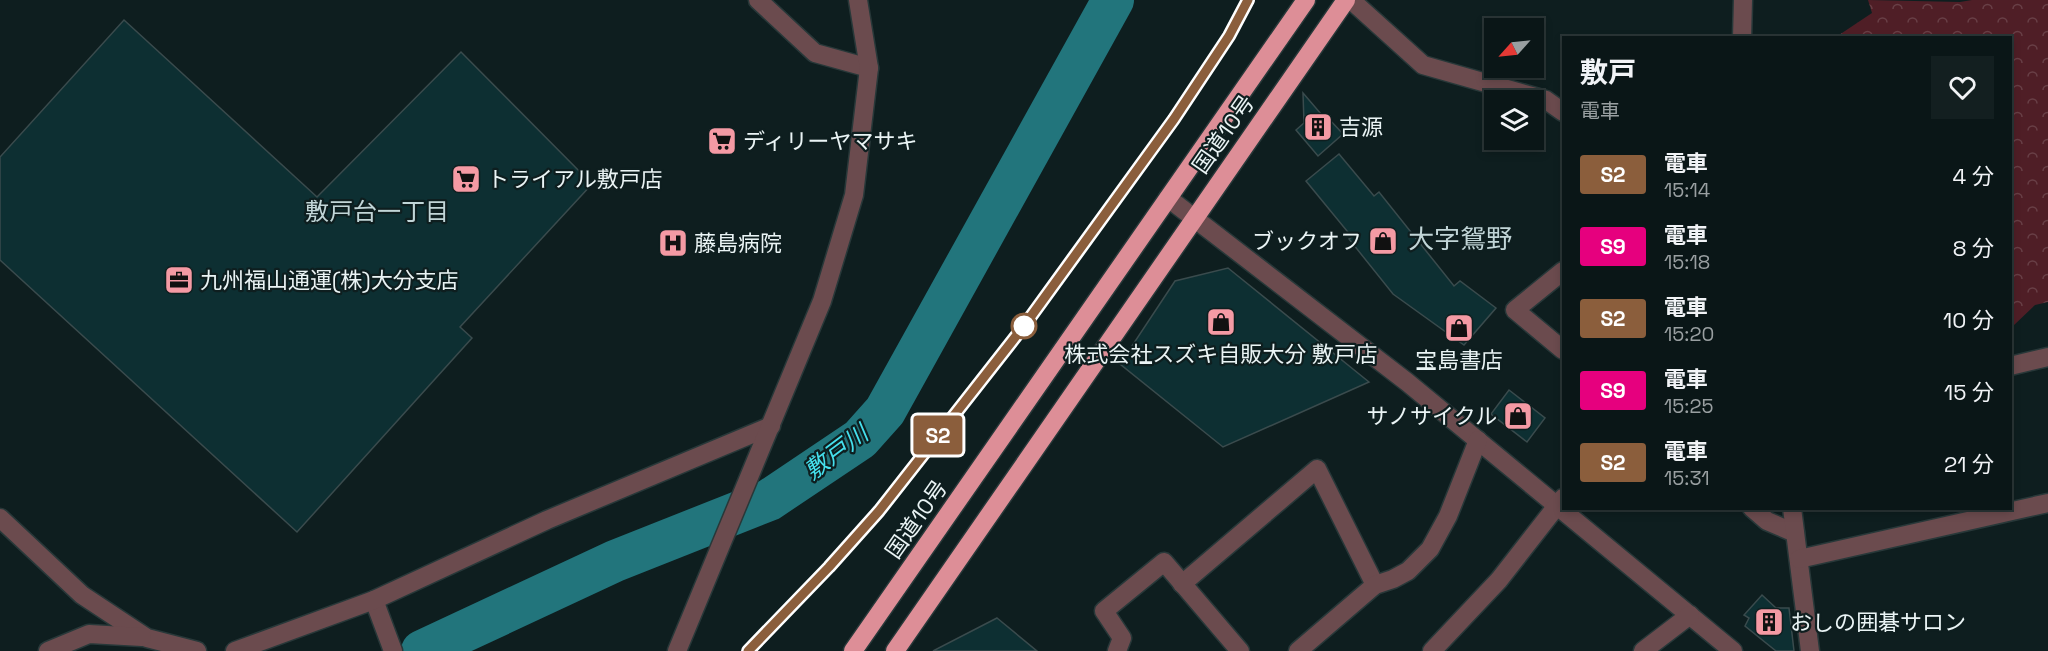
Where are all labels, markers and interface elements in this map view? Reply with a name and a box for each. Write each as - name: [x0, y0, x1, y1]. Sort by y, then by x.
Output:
- north arrow: [1484, 18, 1544, 78]
- map controls: [1484, 18, 1544, 150]
- text: 敷戸: [1580, 54, 1636, 90]
- button: heart: [1931, 56, 1994, 119]
- street label: 国道10号: [1186, 89, 1260, 179]
- button: layers: [1484, 90, 1544, 150]
- text: 電車: [1580, 98, 1620, 124]
- building icon: 吉源: [1302, 111, 1334, 143]
- place label: 吉源: [1339, 113, 1383, 141]
- supermarket icon: ディリーヤマサキ: [706, 125, 738, 157]
- place label: ディリーヤマサキ: [743, 127, 917, 155]
- text: 電車: [1664, 149, 1708, 177]
- text: S2: [1600, 161, 1626, 188]
- text: 4 分: [1953, 162, 1994, 190]
- supermarket icon: トライアル敷戸店: [450, 163, 482, 195]
- place label: トライアル敷戸店: [487, 165, 663, 193]
- text: 15:14: [1664, 177, 1710, 203]
- district label: 敷戸台一丁目: [305, 196, 449, 227]
- text: 電車: [1664, 221, 1708, 249]
- district label: 大字鴛野: [1408, 222, 1512, 256]
- shop icon: ブックオフ: [1367, 225, 1399, 257]
- hospital icon: 藤島病院: [657, 227, 689, 259]
- place label: ブックオフ: [1252, 227, 1362, 255]
- place label: 藤島病院: [694, 229, 782, 257]
- text: S9: [1600, 233, 1626, 260]
- text: 8 分: [1953, 234, 1994, 262]
- text: 15:18: [1664, 249, 1710, 275]
- office icon: 九州福山通運(株)大分支店: [163, 264, 195, 296]
- place label: 九州福山通運(株)大分支店: [200, 266, 459, 294]
- text: 電車: [1664, 293, 1708, 321]
- text: S2: [1600, 305, 1626, 332]
- shop icon: 株式会社スズキ自販大分 敷戸店: [1205, 306, 1237, 338]
- text: 10 分: [1943, 306, 1994, 334]
- shop icon: 宝島書店: [1443, 312, 1475, 344]
- unlabelled marker: [1011, 313, 1037, 339]
- text: 15:20: [1664, 321, 1714, 347]
- place label: 株式会社スズキ自販大分 敷戸店: [1064, 340, 1378, 368]
- place label: 宝島書店: [1415, 346, 1503, 374]
- text: 電車: [1664, 365, 1708, 393]
- text: S9: [1600, 377, 1626, 404]
- text: 15 分: [1944, 378, 1994, 406]
- text: 15:25: [1664, 393, 1713, 419]
- shop icon: サノサイクル: [1502, 400, 1534, 432]
- place label: サノサイクル: [1367, 402, 1497, 430]
- water label: 敷戸川: [798, 416, 876, 486]
- line badge: S2: [911, 416, 965, 454]
- text: S2: [925, 422, 951, 449]
- text: 電車: [1664, 437, 1708, 465]
- text: S2: [1600, 449, 1626, 476]
- text: 21 分: [1944, 450, 1994, 478]
- text: 15:31: [1664, 465, 1710, 491]
- street label: 国道10号: [879, 474, 953, 564]
- building icon: おしの囲碁サロン: [1753, 606, 1785, 638]
- place label: おしの囲碁サロン: [1790, 608, 1966, 636]

